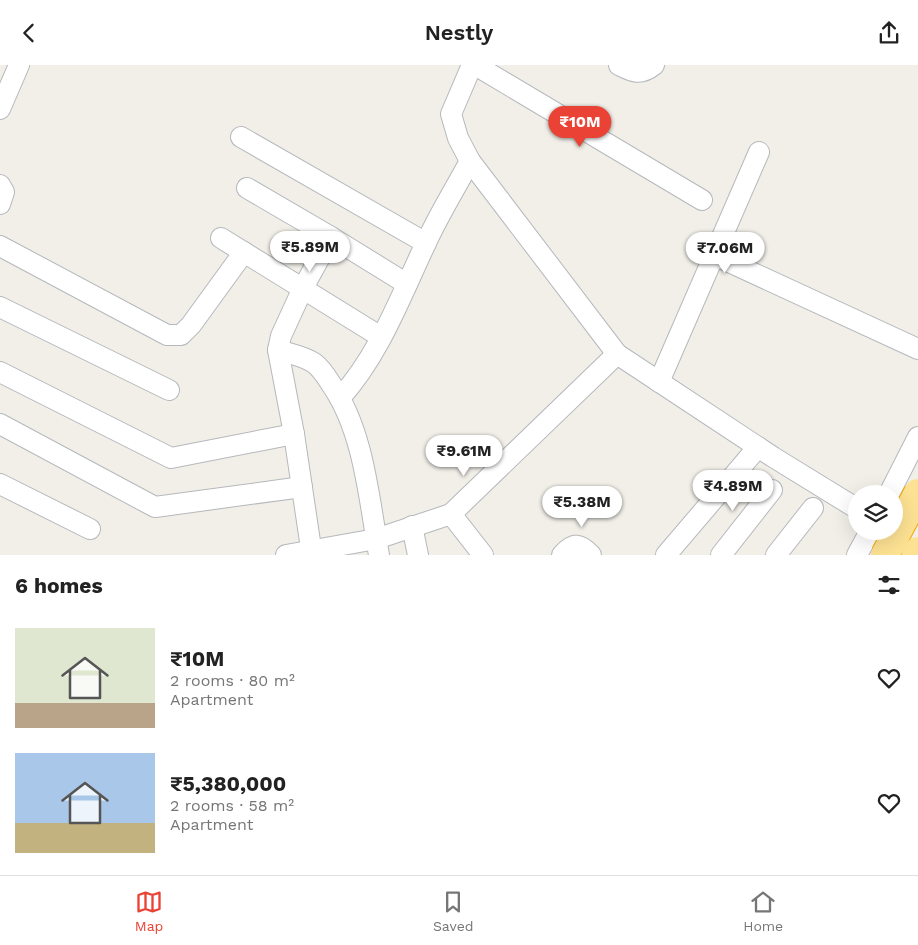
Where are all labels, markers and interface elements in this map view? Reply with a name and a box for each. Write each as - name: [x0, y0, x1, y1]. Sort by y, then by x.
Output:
- icon: back: [15, 19, 43, 47]
- icon: share: [875, 19, 903, 47]
- text: Nestly: [425, 20, 493, 45]
- pin: ₹10M: [550, 106, 610, 148]
- text: ₹10M: [559, 112, 601, 131]
- pin: ₹5.89M: [269, 231, 351, 273]
- pin: ₹7.06M: [684, 231, 766, 274]
- text: ₹5.89M: [281, 237, 339, 256]
- text: ₹7.06M: [697, 238, 753, 257]
- pin: ₹9.61M: [423, 435, 505, 477]
- text: ₹9.61M: [437, 441, 491, 460]
- pin: ₹4.89M: [692, 469, 774, 512]
- text: ₹4.89M: [704, 476, 762, 495]
- pin: ₹5.38M: [541, 485, 623, 528]
- map controls: [848, 485, 903, 540]
- button: layers: [848, 485, 903, 540]
- text: ₹5.38M: [553, 492, 611, 511]
- icon: filters: [875, 571, 903, 599]
- text: 6 homes: [15, 573, 103, 598]
- text: ₹10M: [170, 646, 224, 671]
- icon: home: [55, 648, 115, 708]
- icon: heart: [875, 664, 903, 692]
- text: 2 rooms · 80 m²: [170, 671, 295, 690]
- text: Apartment: [170, 690, 253, 709]
- text: ₹5,380,000: [170, 771, 286, 796]
- icon: home: [55, 773, 115, 833]
- icon: heart: [875, 789, 903, 817]
- text: 2 rooms · 58 m²: [170, 796, 294, 815]
- text: Apartment: [170, 815, 253, 834]
- tab: Map: [135, 888, 163, 934]
- tab: Saved: [433, 888, 474, 934]
- tab: Home: [743, 888, 783, 934]

